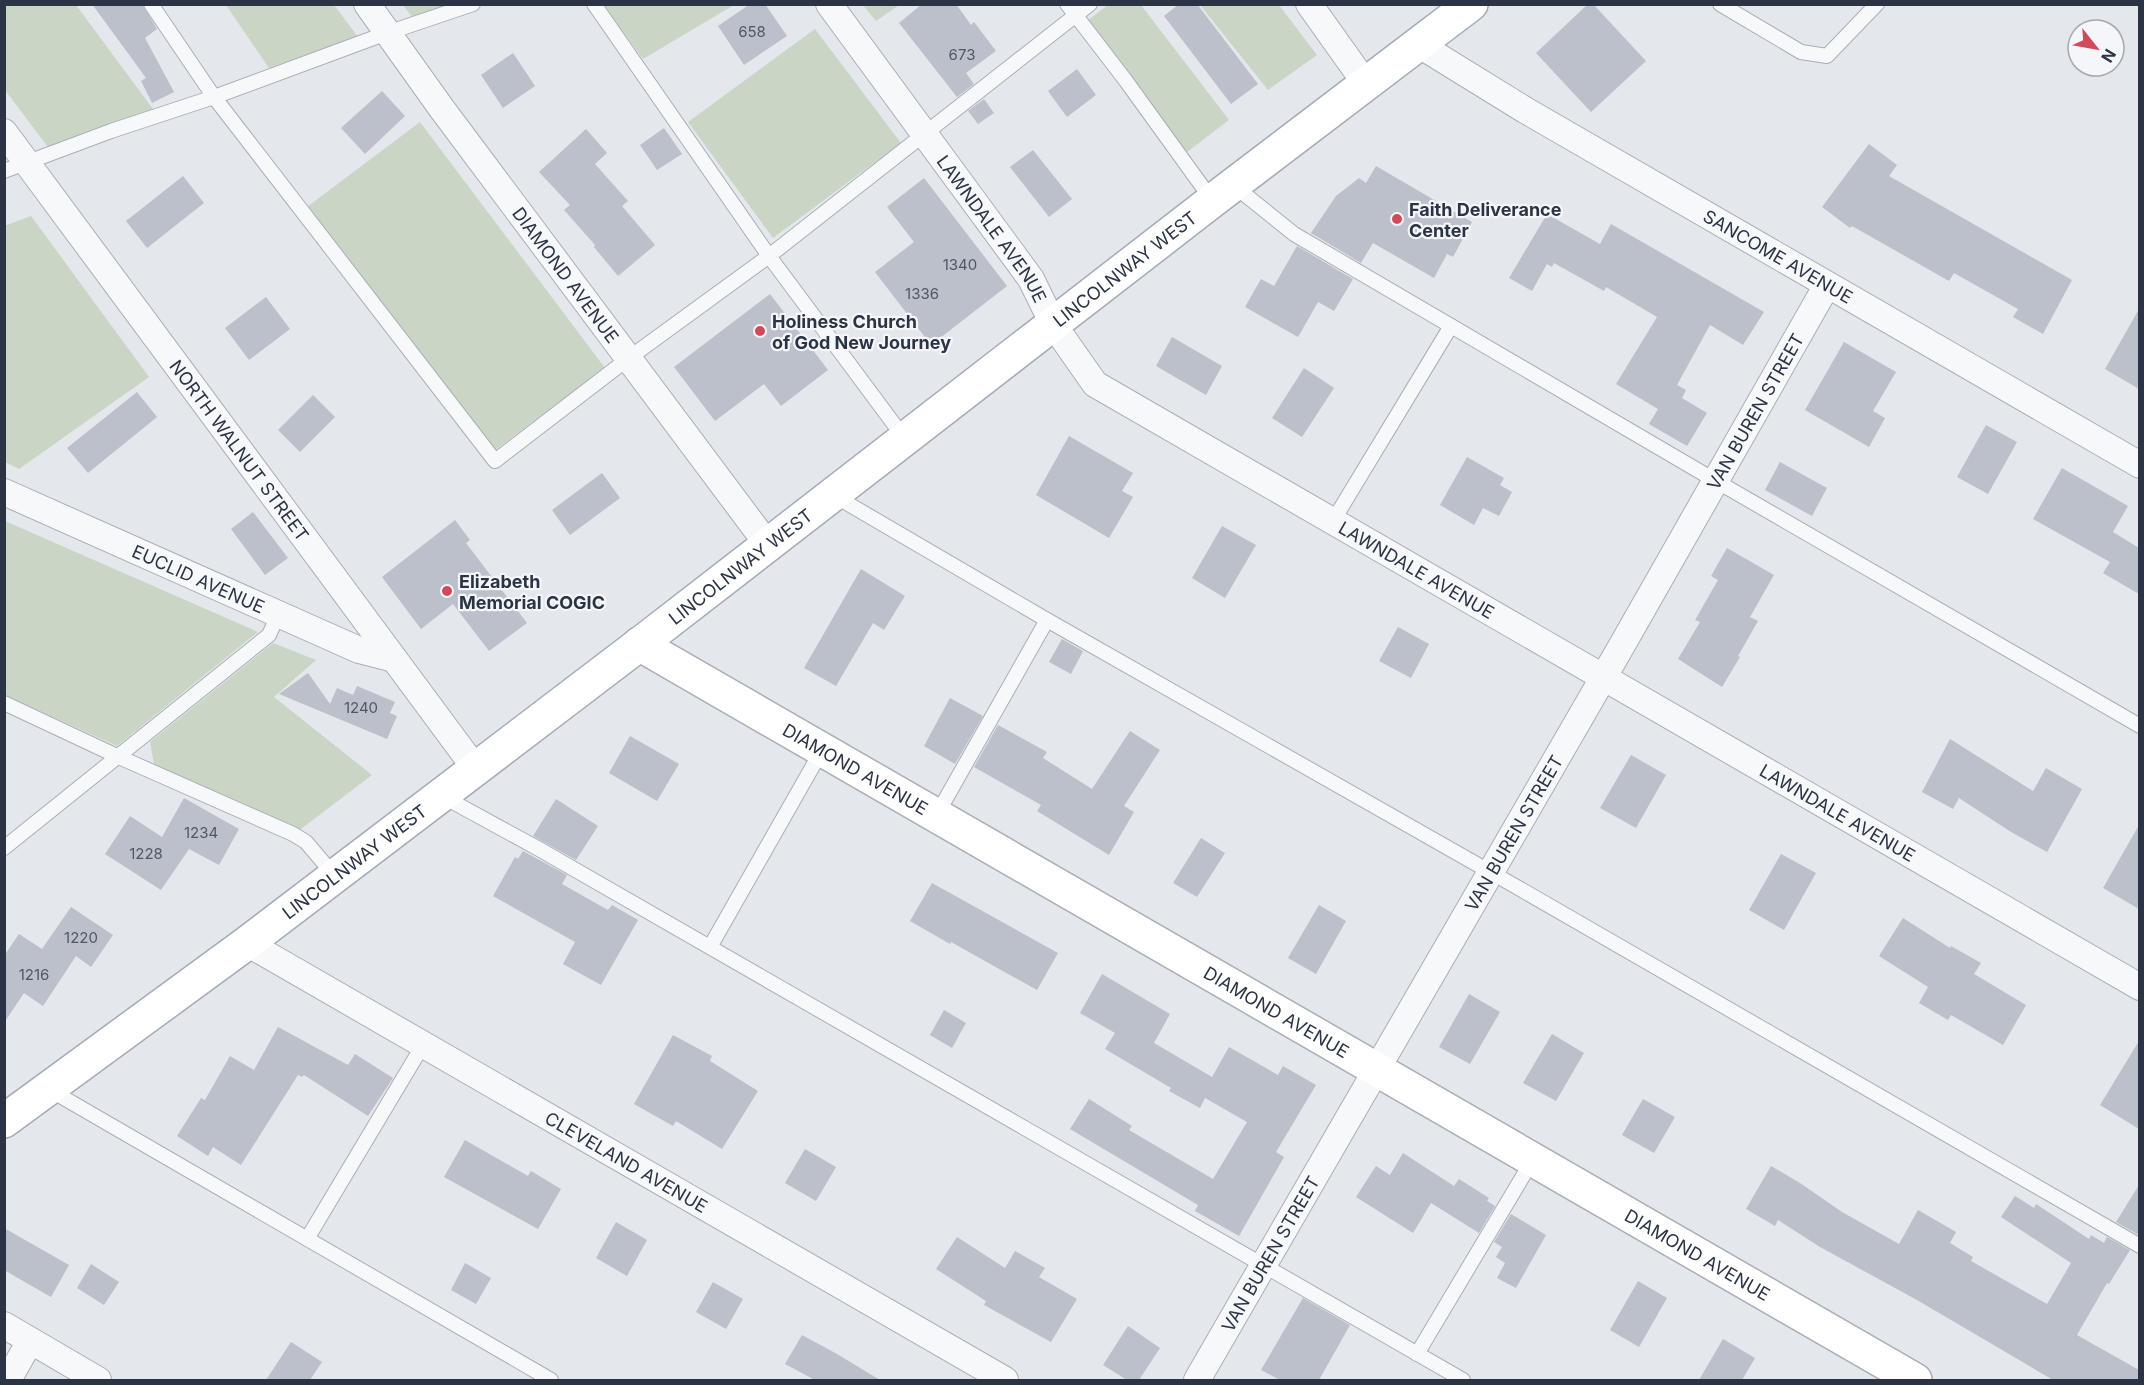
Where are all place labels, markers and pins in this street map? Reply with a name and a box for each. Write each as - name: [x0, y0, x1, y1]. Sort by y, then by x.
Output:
- place label: Faith Deliverance Center: [1409, 199, 1562, 241]
- marker: Faith Deliverance Center: [1390, 212, 1404, 226]
- place label: Holiness Church of God New Journey: [772, 311, 951, 353]
- marker: Holiness Church of God New Journey: [753, 324, 767, 338]
- place label: Elizabeth Memorial COGIC: [459, 571, 605, 613]
- marker: Elizabeth Memorial COGIC: [440, 584, 454, 598]

